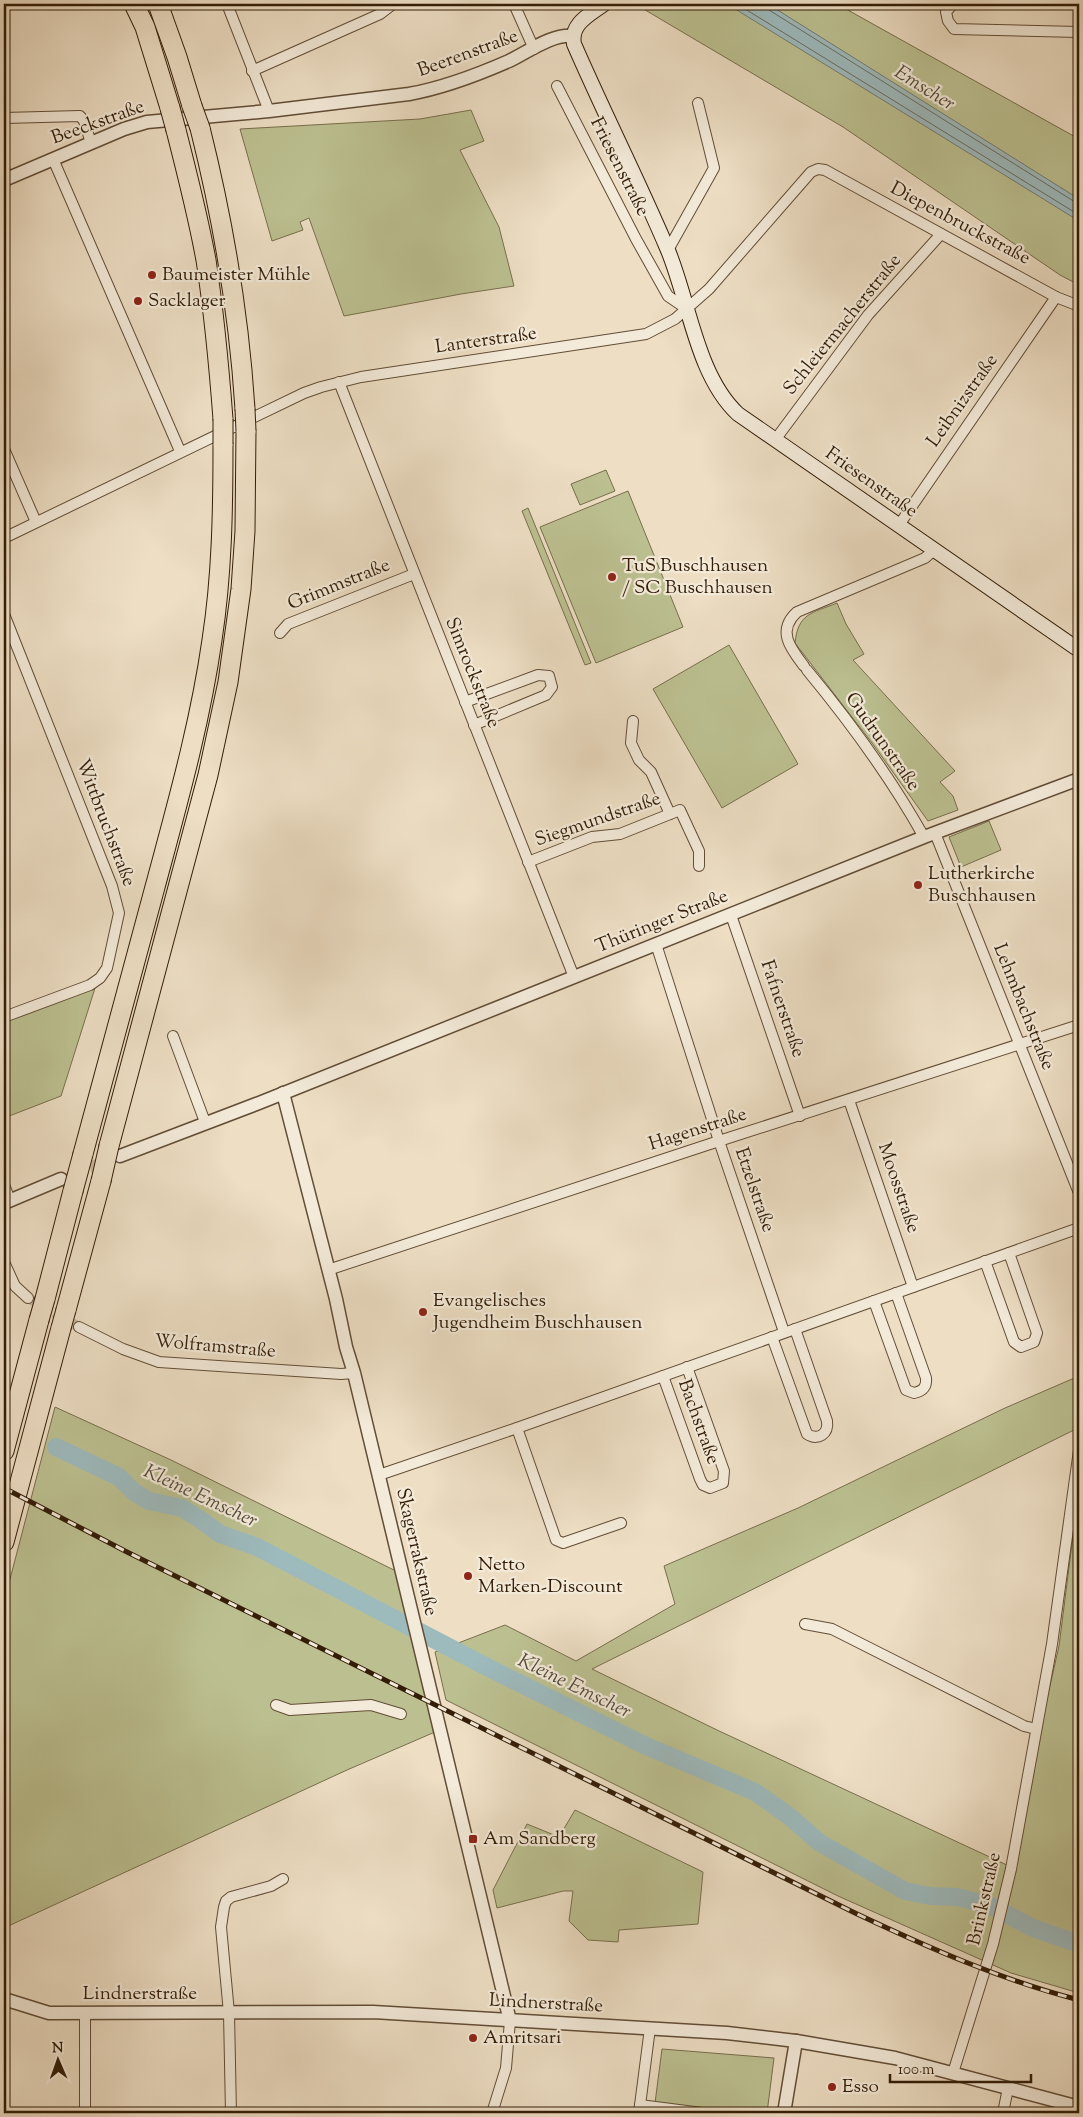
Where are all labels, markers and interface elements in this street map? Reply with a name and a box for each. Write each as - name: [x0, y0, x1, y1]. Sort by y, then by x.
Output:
- street label: Beerenstraße: [414, 23, 522, 85]
- water label: Emscher: [888, 59, 960, 119]
- street label: Beeckstraße: [48, 94, 148, 152]
- street label: Friesenstraße: [583, 113, 656, 221]
- street label: Diepenbruckstraße: [885, 176, 1035, 272]
- street label: Schleiermacherstraße: [778, 249, 909, 401]
- place label: Baumeister Mühle: [162, 262, 311, 289]
- marker: Baumeister Mühle: [146, 269, 158, 281]
- place label: Sacklager: [148, 288, 226, 315]
- marker: Sacklager: [132, 295, 144, 307]
- street label: Lanterstraße: [433, 320, 539, 361]
- street label: Leibnizstraße: [921, 349, 1005, 453]
- street label: Friesenstraße: [819, 441, 923, 525]
- street label: Grimmstraße: [284, 552, 394, 618]
- place label: TuS Buschhausen / SC Buschhausen: [622, 553, 773, 602]
- marker: TuS Buschhausen / SC Buschhausen: [606, 571, 618, 583]
- street label: Simrockstraße: [438, 614, 507, 733]
- street label: Gudrunstraße: [838, 687, 926, 797]
- street label: Wittbruchstraße: [68, 755, 142, 891]
- street label: Siegmundstraße: [531, 786, 665, 854]
- place label: Lutherkirche Buschhausen: [928, 861, 1036, 910]
- marker: Lutherkirche Buschhausen: [912, 879, 924, 891]
- street label: Thüringer Straße: [592, 883, 732, 961]
- street label: Lehmbachstraße: [985, 940, 1061, 1074]
- street label: Fafnerstraße: [753, 957, 811, 1061]
- street label: Hagenstraße: [646, 1101, 751, 1159]
- street label: Moosstraße: [870, 1139, 926, 1237]
- street label: Etzelstraße: [727, 1144, 781, 1236]
- place label: Evangelisches Jugendheim Buschhausen: [432, 1288, 642, 1337]
- marker: Evangelisches Jugendheim Buschhausen: [417, 1306, 429, 1318]
- street label: Wolframstraße: [153, 1328, 277, 1366]
- street label: Bachstraße: [670, 1376, 726, 1468]
- water label: Kleine Emscher: [138, 1458, 262, 1536]
- street label: Skagerrakstraße: [388, 1485, 444, 1619]
- place label: Netto Marken-Discount: [478, 1552, 623, 1601]
- marker: Netto Marken-Discount: [462, 1570, 474, 1582]
- water label: Kleine Emscher: [512, 1647, 636, 1727]
- place label: Am Sandberg: [483, 1826, 596, 1853]
- marker: Am Sandberg: [467, 1833, 479, 1845]
- street label: Brinkstraße: [961, 1850, 1009, 1948]
- street label: Lindnerstraße: [83, 1981, 197, 2008]
- street label: Lindnerstraße: [488, 1988, 604, 2020]
- place label: Amritsari: [483, 2025, 561, 2052]
- marker: Amritsari: [467, 2032, 479, 2044]
- north arrow: [32, 2034, 82, 2084]
- text: N: [52, 2039, 64, 2059]
- scale bar: [890, 2052, 1032, 2084]
- text: 100 m: [898, 2060, 935, 2081]
- place label: Esso: [842, 2074, 879, 2101]
- marker: Esso: [826, 2081, 838, 2093]

